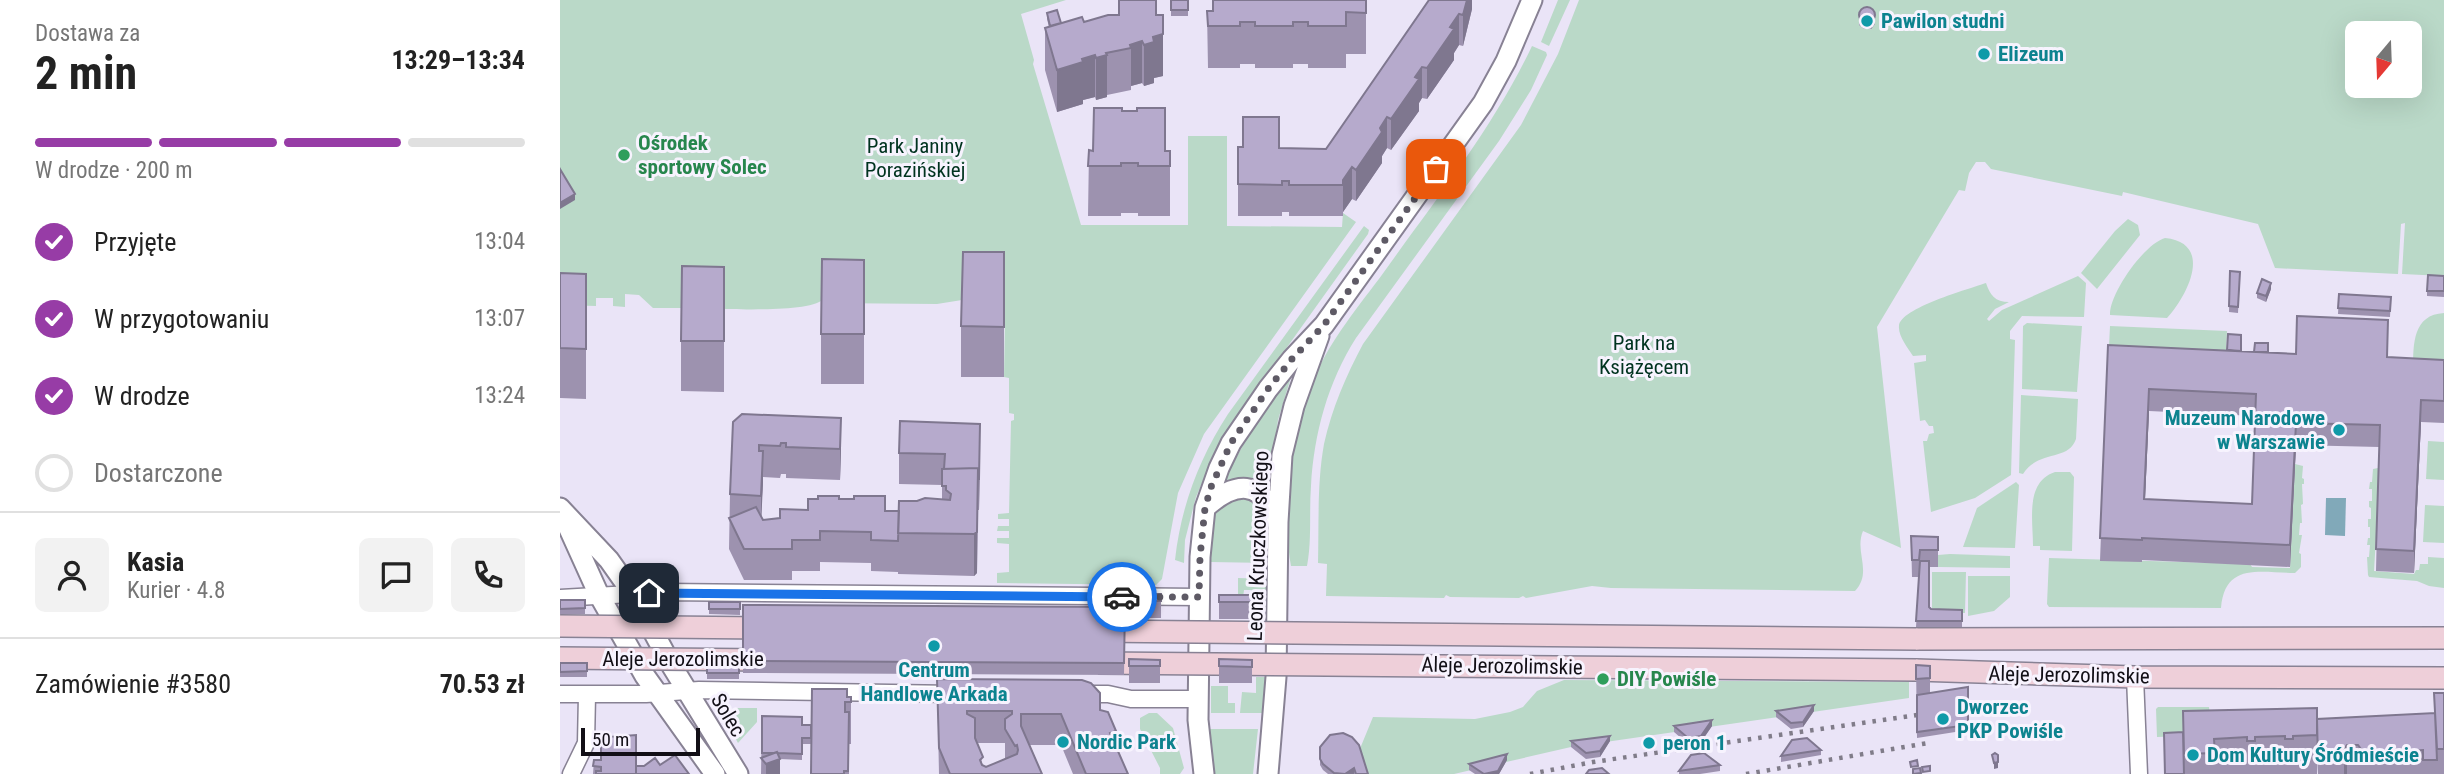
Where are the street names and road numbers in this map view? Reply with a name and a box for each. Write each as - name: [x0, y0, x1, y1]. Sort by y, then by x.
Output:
- street label: Leona Kruczkowskiego: [1243, 450, 1273, 642]
- street label: Aleje Jerozolimskie: [602, 647, 764, 671]
- street label: Aleje Jerozolimskie: [1421, 653, 1583, 679]
- street label: Aleje Jerozolimskie: [1988, 662, 2150, 688]
- street label: Solec: [706, 689, 750, 741]

